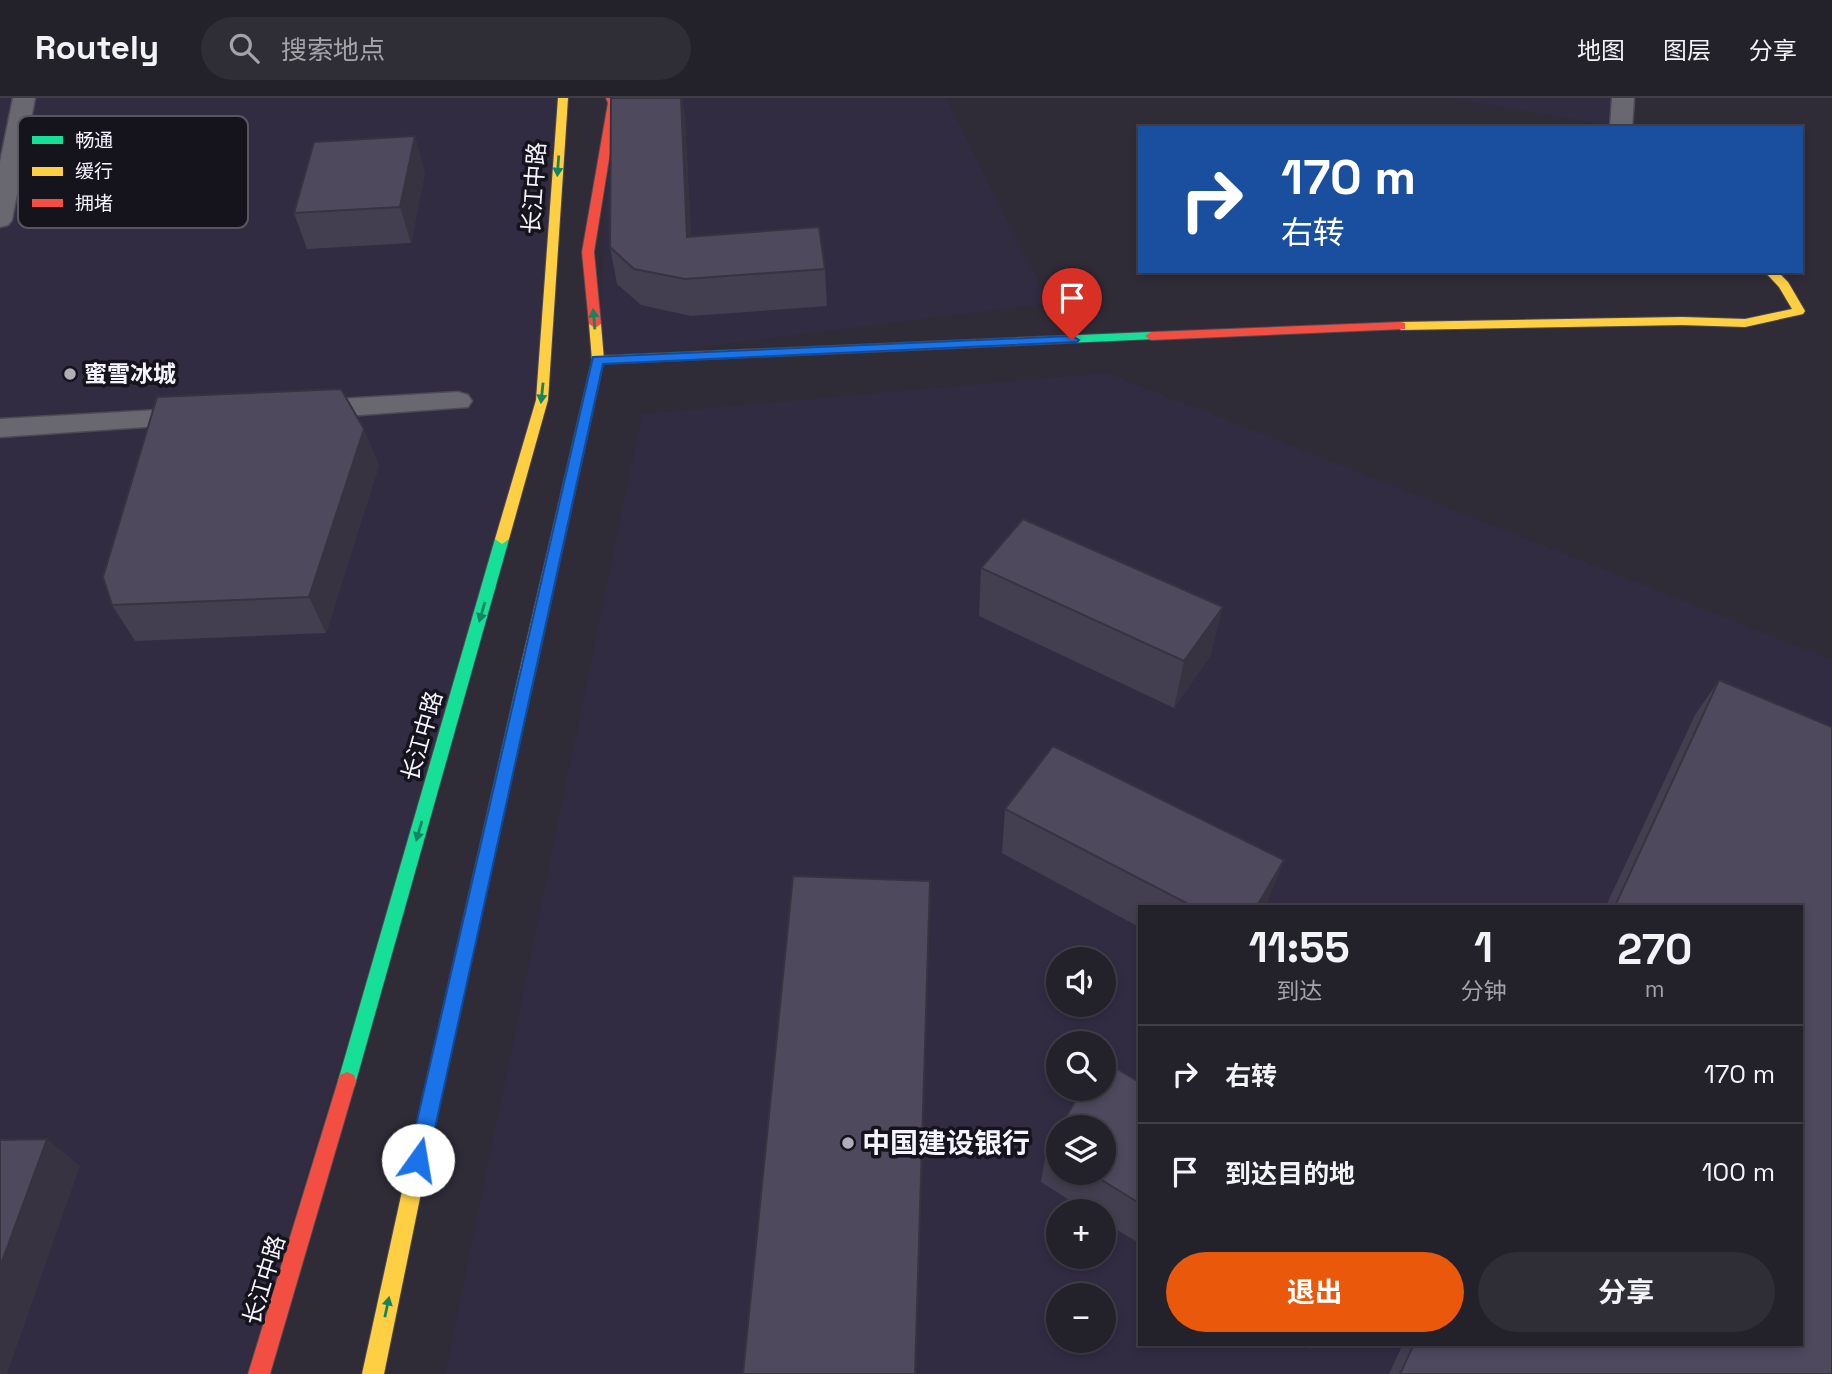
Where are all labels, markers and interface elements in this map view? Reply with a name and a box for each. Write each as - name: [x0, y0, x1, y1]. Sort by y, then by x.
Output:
- search box: [201, 17, 691, 80]
- text: Routely: [35, 27, 159, 69]
- icon: search: [225, 29, 263, 67]
- text: 搜索地点: [281, 33, 385, 67]
- text: 地图: [1577, 35, 1625, 66]
- text: 图层: [1663, 35, 1711, 66]
- text: 分享: [1749, 35, 1797, 66]
- legend: [18, 116, 248, 228]
- text: 畅通: [75, 128, 113, 153]
- street label: 长江中路: [516, 141, 552, 235]
- text: 170 m: [1281, 146, 1416, 208]
- icon: right: [1166, 154, 1257, 245]
- one-way arrow: [553, 155, 564, 177]
- text: 缓行: [75, 159, 113, 184]
- text: 拥堵: [75, 191, 113, 216]
- text: 右转: [1281, 213, 1345, 253]
- pin: [1042, 268, 1102, 340]
- icon: arrive: [1053, 279, 1091, 317]
- one-way arrow: [588, 308, 599, 330]
- place label: 蜜雪冰城: [84, 359, 176, 389]
- marker: 蜜雪冰城: [62, 366, 78, 382]
- one-way arrow: [536, 382, 547, 404]
- one-way arrow: [476, 602, 486, 623]
- street label: 长江中路: [395, 688, 449, 784]
- one-way arrow: [413, 820, 424, 842]
- text: 11:55: [1249, 921, 1350, 974]
- text: 1: [1474, 921, 1493, 974]
- text: 270: [1617, 923, 1692, 976]
- map controls: [1046, 947, 1116, 1353]
- button: sound: [1046, 947, 1116, 1017]
- text: m: [1645, 974, 1665, 1004]
- text: 到达: [1276, 976, 1322, 1006]
- text: 分钟: [1461, 976, 1507, 1006]
- button: search: [1046, 1031, 1116, 1101]
- icon: right: [1166, 1055, 1204, 1093]
- text: 170 m: [1704, 1057, 1775, 1091]
- text: 右转: [1225, 1059, 1277, 1093]
- button: layers: [1046, 1115, 1116, 1185]
- position arrow: [381, 1123, 455, 1197]
- place label: 中国建设银行: [862, 1125, 1030, 1161]
- marker: 中国建设银行: [840, 1135, 856, 1151]
- icon: arrive: [1166, 1153, 1204, 1191]
- text: 100 m: [1702, 1155, 1775, 1189]
- text: 到达目的地: [1225, 1157, 1355, 1191]
- button: +: [1046, 1199, 1116, 1269]
- street label: 长江中路: [236, 1232, 292, 1328]
- button: 退出: [1166, 1252, 1464, 1332]
- button: 分享: [1478, 1252, 1775, 1332]
- button: −: [1046, 1283, 1116, 1353]
- one-way arrow: [382, 1296, 393, 1318]

